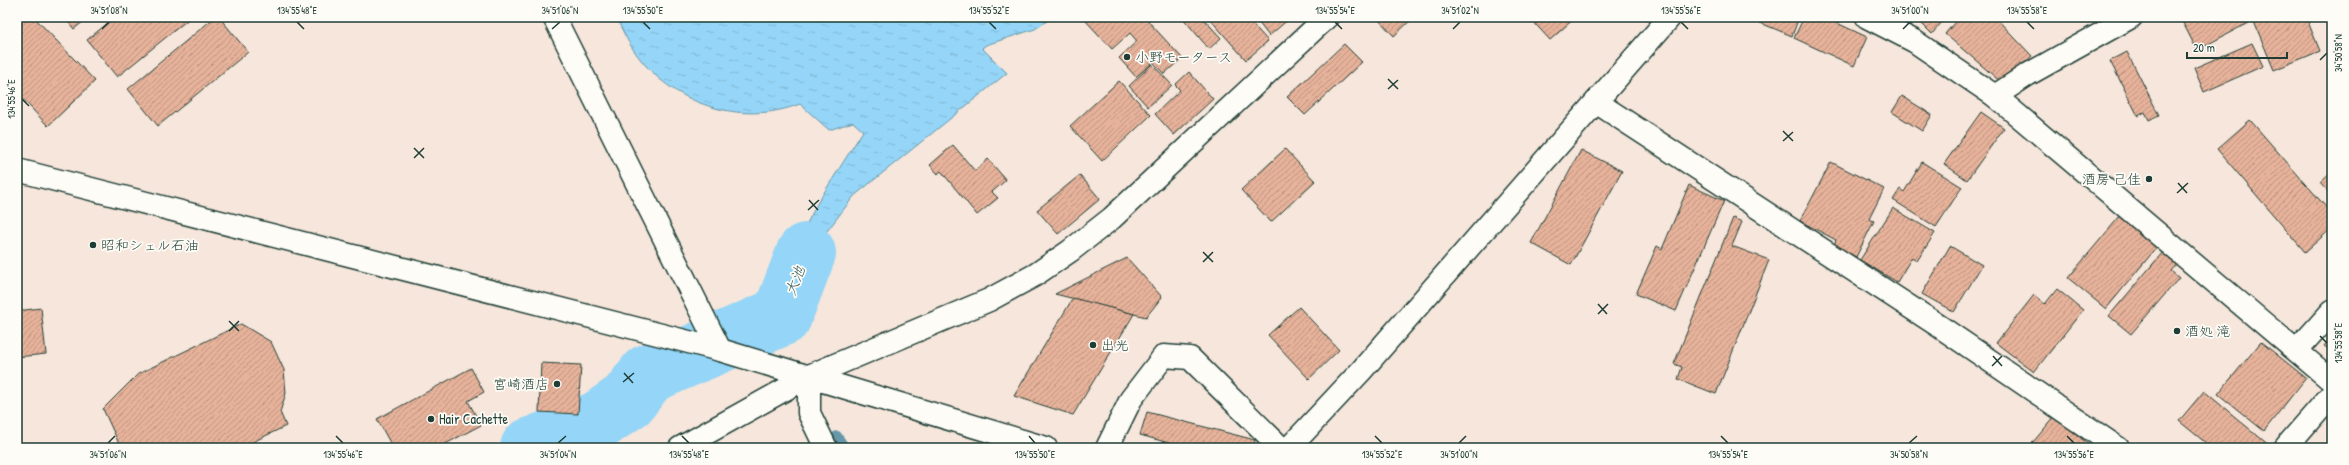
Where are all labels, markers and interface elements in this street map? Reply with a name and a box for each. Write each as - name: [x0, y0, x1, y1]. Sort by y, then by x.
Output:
- text: 34°51'08"N: [90, 4, 128, 17]
- text: 134°55'48"E: [277, 4, 317, 17]
- text: 34°51'06"N: [542, 4, 578, 17]
- text: 134°55'50"E: [623, 4, 664, 17]
- text: 134°55'52"E: [969, 4, 1010, 17]
- text: 134°55'54"E: [1315, 4, 1355, 17]
- text: 34°51'02"N: [1441, 4, 1479, 17]
- text: 134°55'56"E: [1661, 4, 1702, 17]
- text: 34°51'00"N: [1891, 4, 1929, 17]
- text: 134°55'58"E: [2007, 4, 2048, 17]
- scale bar: [2187, 34, 2287, 60]
- text: 34°50'58"N: [2332, 34, 2345, 72]
- text: 20 m: [2193, 39, 2215, 56]
- place label: 小野モータース: [1135, 47, 1232, 66]
- marker: 小野モータース: [1122, 52, 1132, 62]
- text: 134°55'46"E: [5, 79, 18, 119]
- place label: 酒房 己佳: [2082, 169, 2141, 188]
- marker: 酒房 己佳: [2144, 174, 2154, 184]
- place label: 昭和シェル石油: [101, 235, 199, 254]
- marker: 昭和シェル石油: [88, 240, 98, 250]
- water label: 大池: [779, 262, 810, 299]
- place label: 酒処 滝: [2185, 321, 2230, 340]
- text: 134°55'58"E: [2332, 322, 2345, 363]
- marker: 酒処 滝: [2172, 326, 2182, 336]
- place label: 出光: [1101, 335, 1129, 354]
- marker: 出光: [1088, 340, 1098, 350]
- place label: 宮崎酒店: [493, 374, 549, 393]
- marker: 宮崎酒店: [552, 379, 562, 389]
- place label: Hair Cachette: [439, 409, 508, 428]
- marker: Hair Cachette: [426, 414, 436, 424]
- text: 34°51'06"N: [90, 448, 126, 461]
- text: 134°55'46"E: [323, 448, 363, 461]
- text: 34°51'04"N: [540, 448, 576, 461]
- text: 134°55'48"E: [669, 448, 709, 461]
- text: 134°55'50"E: [1015, 448, 1056, 461]
- text: 134°55'52"E: [1362, 448, 1403, 461]
- text: 34°51'00"N: [1440, 448, 1478, 461]
- text: 134°55'54"E: [1708, 448, 1748, 461]
- text: 34°50'58"N: [1890, 448, 1928, 461]
- text: 134°55'56"E: [2054, 448, 2095, 461]

